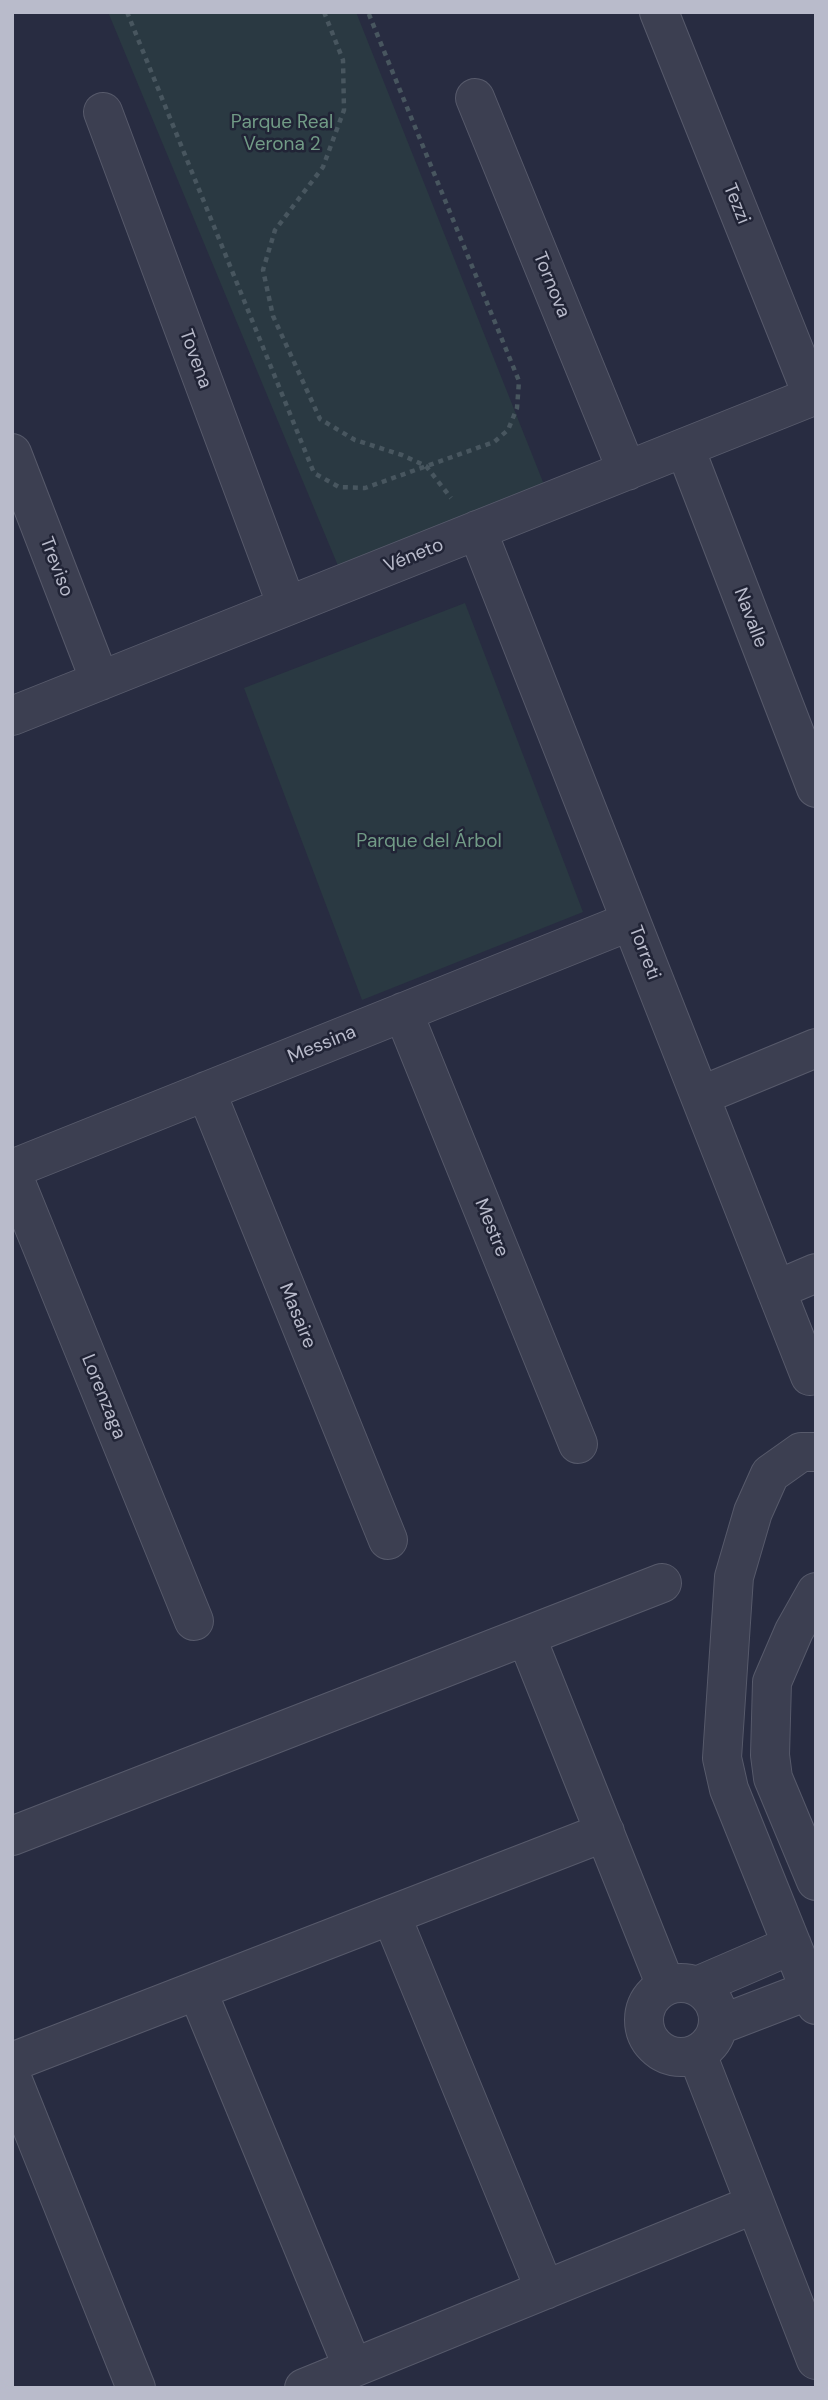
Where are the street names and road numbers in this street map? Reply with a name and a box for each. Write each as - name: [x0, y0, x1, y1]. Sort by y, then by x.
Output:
- street label: Tezzi: [718, 180, 754, 228]
- street label: Tornova: [528, 249, 574, 321]
- street label: Tovena: [174, 326, 216, 392]
- street label: Treviso: [34, 534, 78, 600]
- street label: Véneto: [381, 534, 447, 578]
- street label: Navalle: [728, 585, 772, 651]
- street label: Torreti: [623, 923, 665, 983]
- street label: Messina: [285, 1021, 359, 1069]
- street label: Mestre: [469, 1196, 513, 1260]
- street label: Masaire: [274, 1280, 320, 1352]
- street label: Lorenzaga: [76, 1351, 130, 1443]

